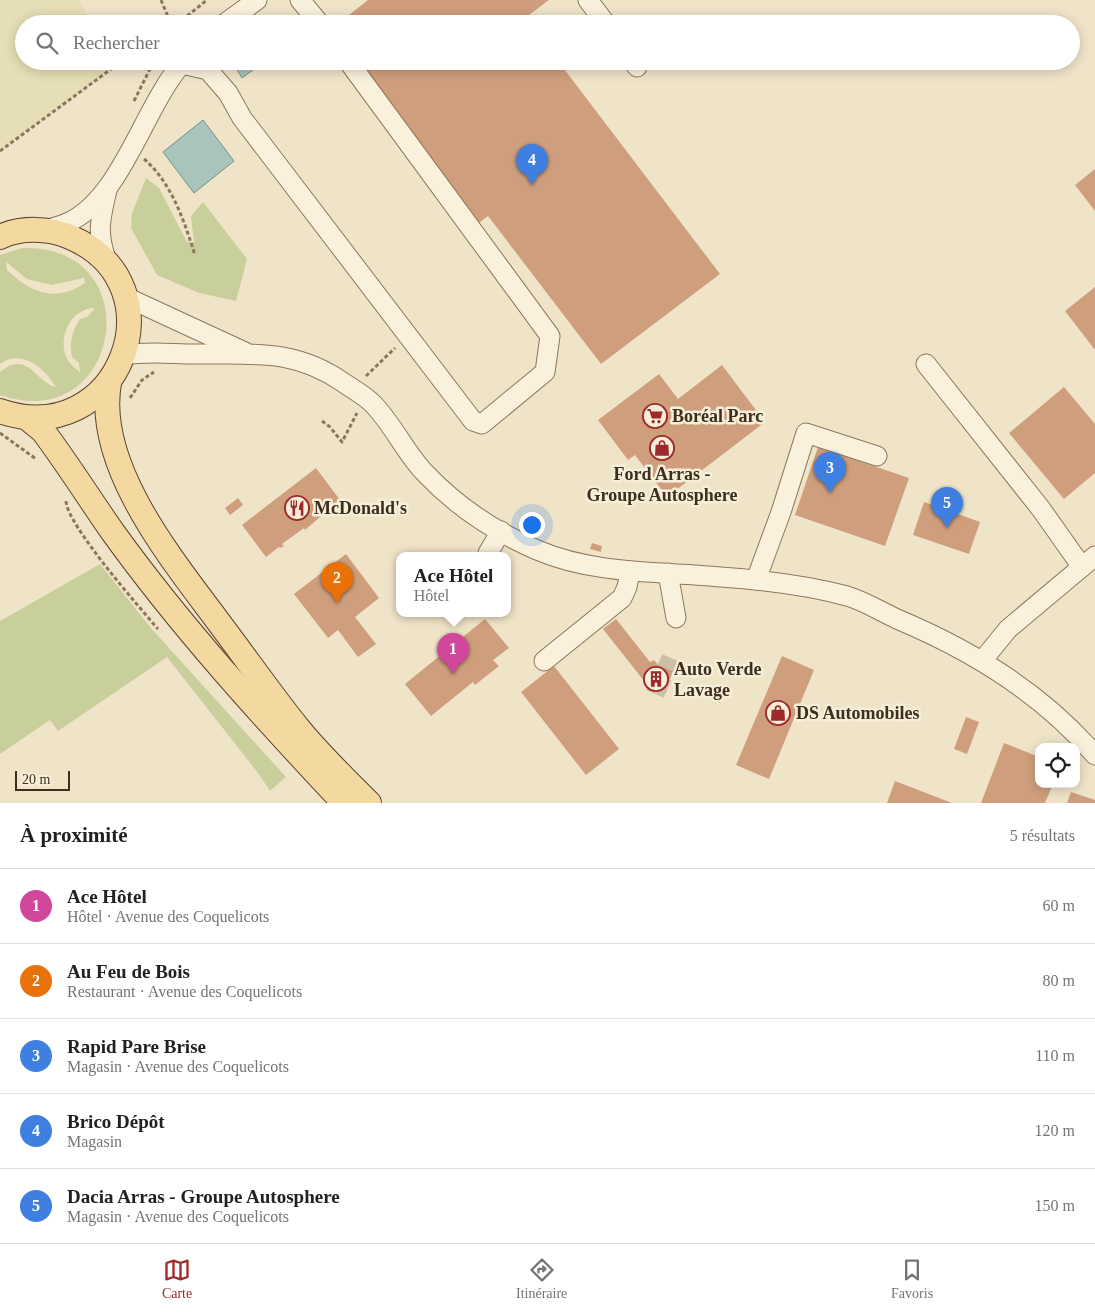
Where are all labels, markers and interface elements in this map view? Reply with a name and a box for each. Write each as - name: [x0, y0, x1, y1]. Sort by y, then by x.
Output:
- search box: [15, 15, 1080, 70]
- icon: search: [33, 29, 61, 57]
- text: Rechercher: [73, 32, 160, 53]
- pin: 4: [516, 144, 548, 185]
- supermarket icon: Boréal Parc: [642, 403, 668, 429]
- place label: Boréal Parc: [672, 406, 763, 426]
- shop icon: Ford Arras - Groupe Autosphere: [649, 435, 675, 461]
- pin: 3: [814, 452, 846, 493]
- place label: Ford Arras - Groupe Autosphere: [587, 464, 737, 505]
- pin: 5: [931, 487, 963, 528]
- restaurant icon: McDonald's: [284, 495, 310, 521]
- place label: McDonald's: [314, 498, 407, 518]
- your location: [519, 512, 545, 538]
- popup: [396, 552, 511, 617]
- pin: 2: [321, 562, 353, 603]
- text: Ace Hôtel: [414, 565, 493, 586]
- text: Hôtel: [414, 587, 449, 604]
- pin: 1: [437, 633, 469, 674]
- place label: Auto Verde Lavage: [674, 659, 762, 700]
- building icon: Auto Verde Lavage: [643, 666, 669, 692]
- shop icon: DS Automobiles: [765, 700, 791, 726]
- place label: DS Automobiles: [796, 703, 920, 723]
- map controls: [1035, 743, 1080, 788]
- button: locate: [1035, 743, 1080, 788]
- scale bar: [15, 768, 70, 791]
- text: 20 m: [22, 772, 50, 787]
- text: À proximité: [20, 823, 128, 847]
- text: 5 résultats: [1010, 827, 1075, 844]
- text: Ace Hôtel: [67, 886, 147, 907]
- text: 1: [32, 897, 40, 914]
- text: 60 m: [1043, 897, 1075, 914]
- text: Hôtel · Avenue des Coquelicots: [67, 908, 269, 925]
- text: Au Feu de Bois: [67, 961, 190, 982]
- text: 2: [32, 972, 40, 989]
- text: 80 m: [1043, 972, 1075, 989]
- text: Restaurant · Avenue des Coquelicots: [67, 983, 302, 1000]
- text: Rapid Pare Brise: [67, 1036, 206, 1057]
- text: 3: [32, 1047, 40, 1064]
- text: 110 m: [1035, 1047, 1075, 1064]
- text: Magasin · Avenue des Coquelicots: [67, 1058, 289, 1075]
- text: Brico Dépôt: [67, 1111, 165, 1132]
- text: 4: [32, 1122, 40, 1139]
- text: 120 m: [1035, 1122, 1075, 1139]
- text: Magasin: [67, 1133, 122, 1150]
- text: Dacia Arras - Groupe Autosphere: [67, 1186, 340, 1207]
- text: 5: [32, 1197, 40, 1214]
- text: 150 m: [1035, 1197, 1075, 1214]
- text: Magasin · Avenue des Coquelicots: [67, 1208, 289, 1225]
- tab: Carte: [162, 1256, 192, 1302]
- tab: Itinéraire: [516, 1256, 567, 1302]
- tab: Favoris: [891, 1256, 933, 1302]

